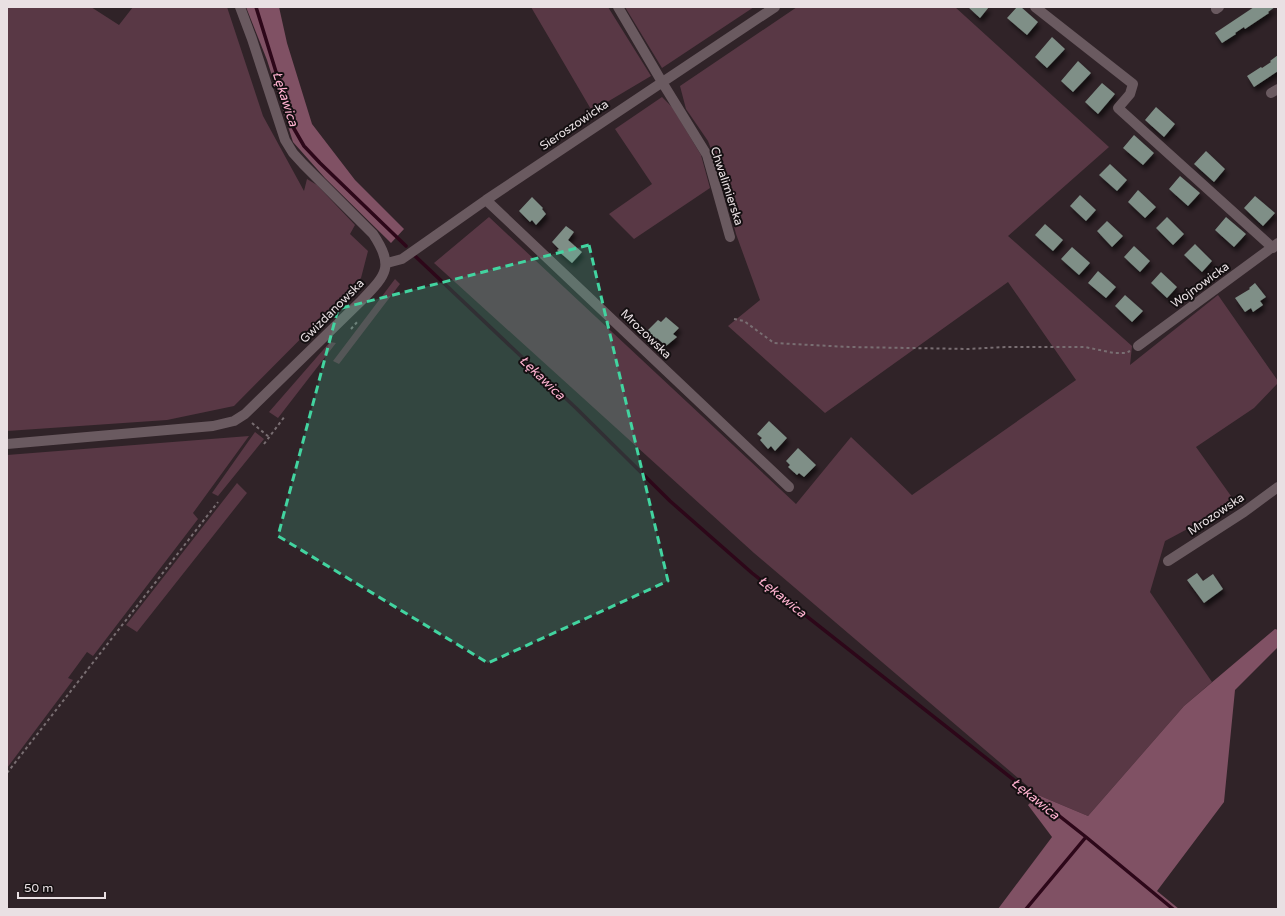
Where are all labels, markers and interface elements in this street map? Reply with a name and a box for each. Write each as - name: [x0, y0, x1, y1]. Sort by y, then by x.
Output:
- water label: Łękawica: [269, 70, 302, 129]
- street label: Sieroszowicka: [537, 97, 611, 153]
- street label: Chwalimierska: [708, 145, 746, 227]
- street label: Wojnowicka: [1168, 259, 1232, 311]
- street label: Gwizdanowska: [297, 276, 367, 346]
- street label: Mrozowska: [618, 306, 674, 362]
- water label: Łękawica: [516, 353, 568, 404]
- street label: Mrozowska: [1185, 490, 1247, 538]
- water label: Łękawica: [755, 573, 810, 622]
- water label: Łękawica: [1008, 775, 1063, 824]
- scale bar: [18, 874, 105, 900]
- text: 50 m: [24, 881, 53, 895]

